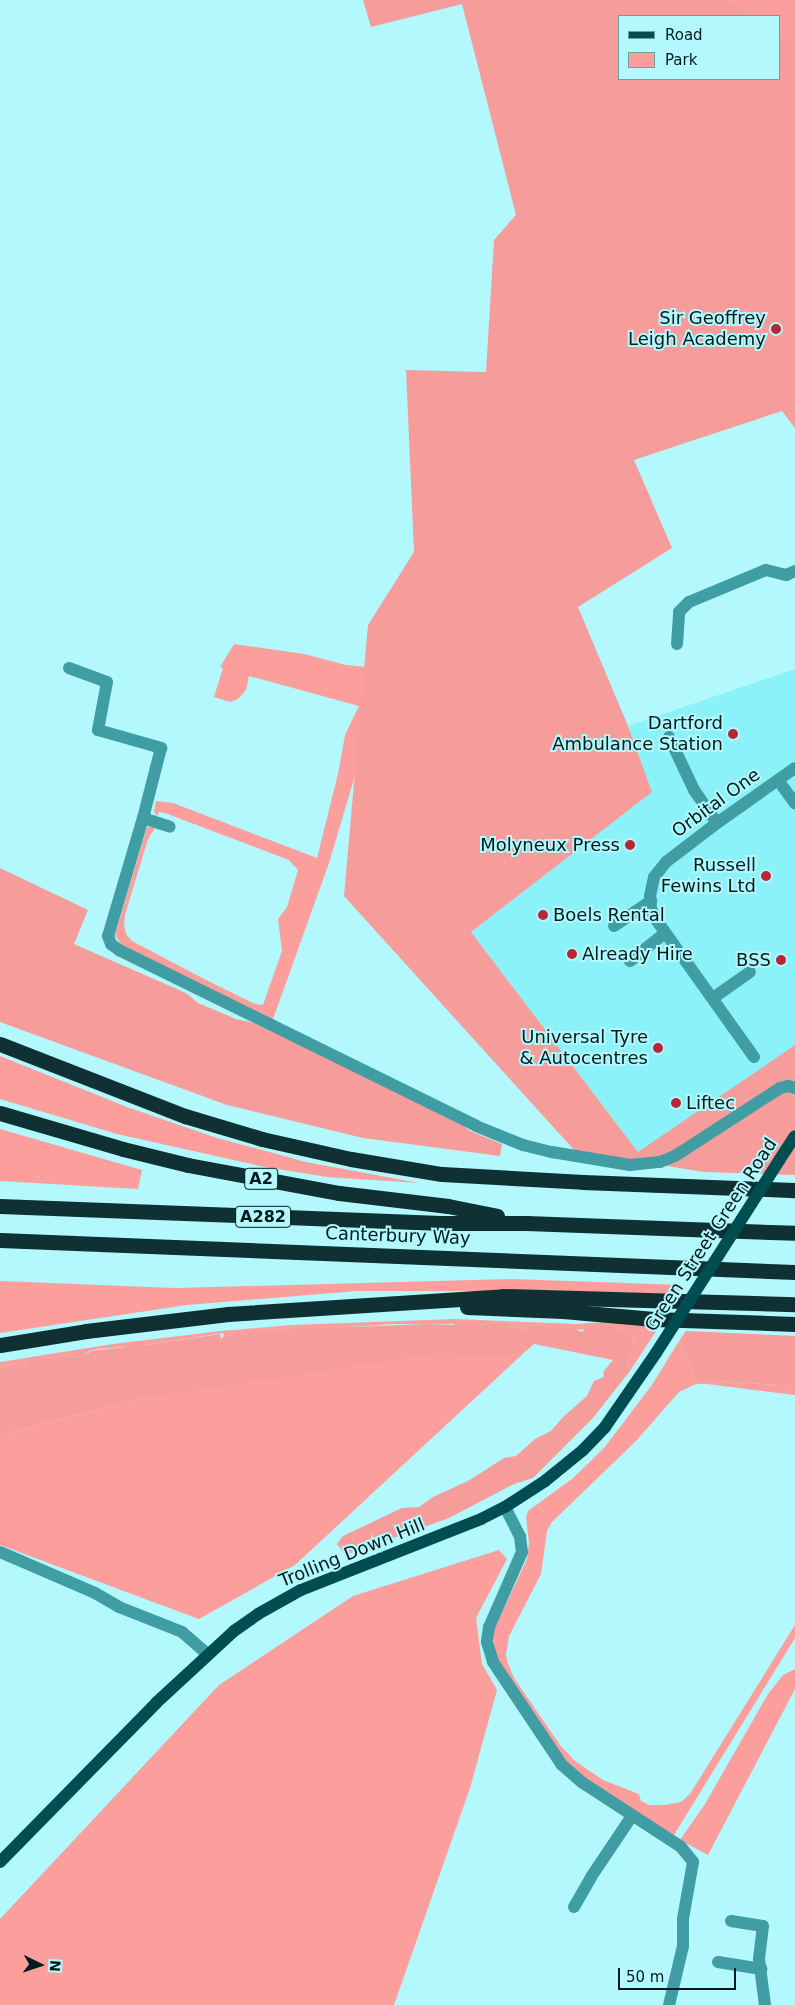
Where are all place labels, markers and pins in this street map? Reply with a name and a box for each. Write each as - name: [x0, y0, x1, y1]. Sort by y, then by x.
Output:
- place label: Sir Geoffrey Leigh Academy: [628, 308, 766, 350]
- marker: Sir Geoffrey Leigh Academy: [770, 323, 782, 335]
- place label: Dartford Ambulance Station: [552, 713, 723, 756]
- marker: Dartford Ambulance Station: [727, 728, 739, 740]
- place label: Molyneux Press: [480, 834, 620, 856]
- marker: Molyneux Press: [624, 839, 636, 851]
- place label: Russell Fewins Ltd: [661, 855, 756, 898]
- marker: Russell Fewins Ltd: [760, 870, 772, 882]
- place label: Boels Rental: [553, 904, 665, 926]
- marker: Boels Rental: [537, 909, 549, 921]
- place label: Already Hire: [582, 943, 693, 965]
- marker: Already Hire: [566, 948, 578, 960]
- place label: BSS: [736, 949, 771, 971]
- marker: BSS: [775, 954, 787, 966]
- place label: Universal Tyre & Autocentres: [520, 1027, 648, 1070]
- marker: Universal Tyre & Autocentres: [652, 1042, 664, 1054]
- place label: Liftec: [686, 1092, 735, 1114]
- marker: Liftec: [670, 1097, 682, 1109]

